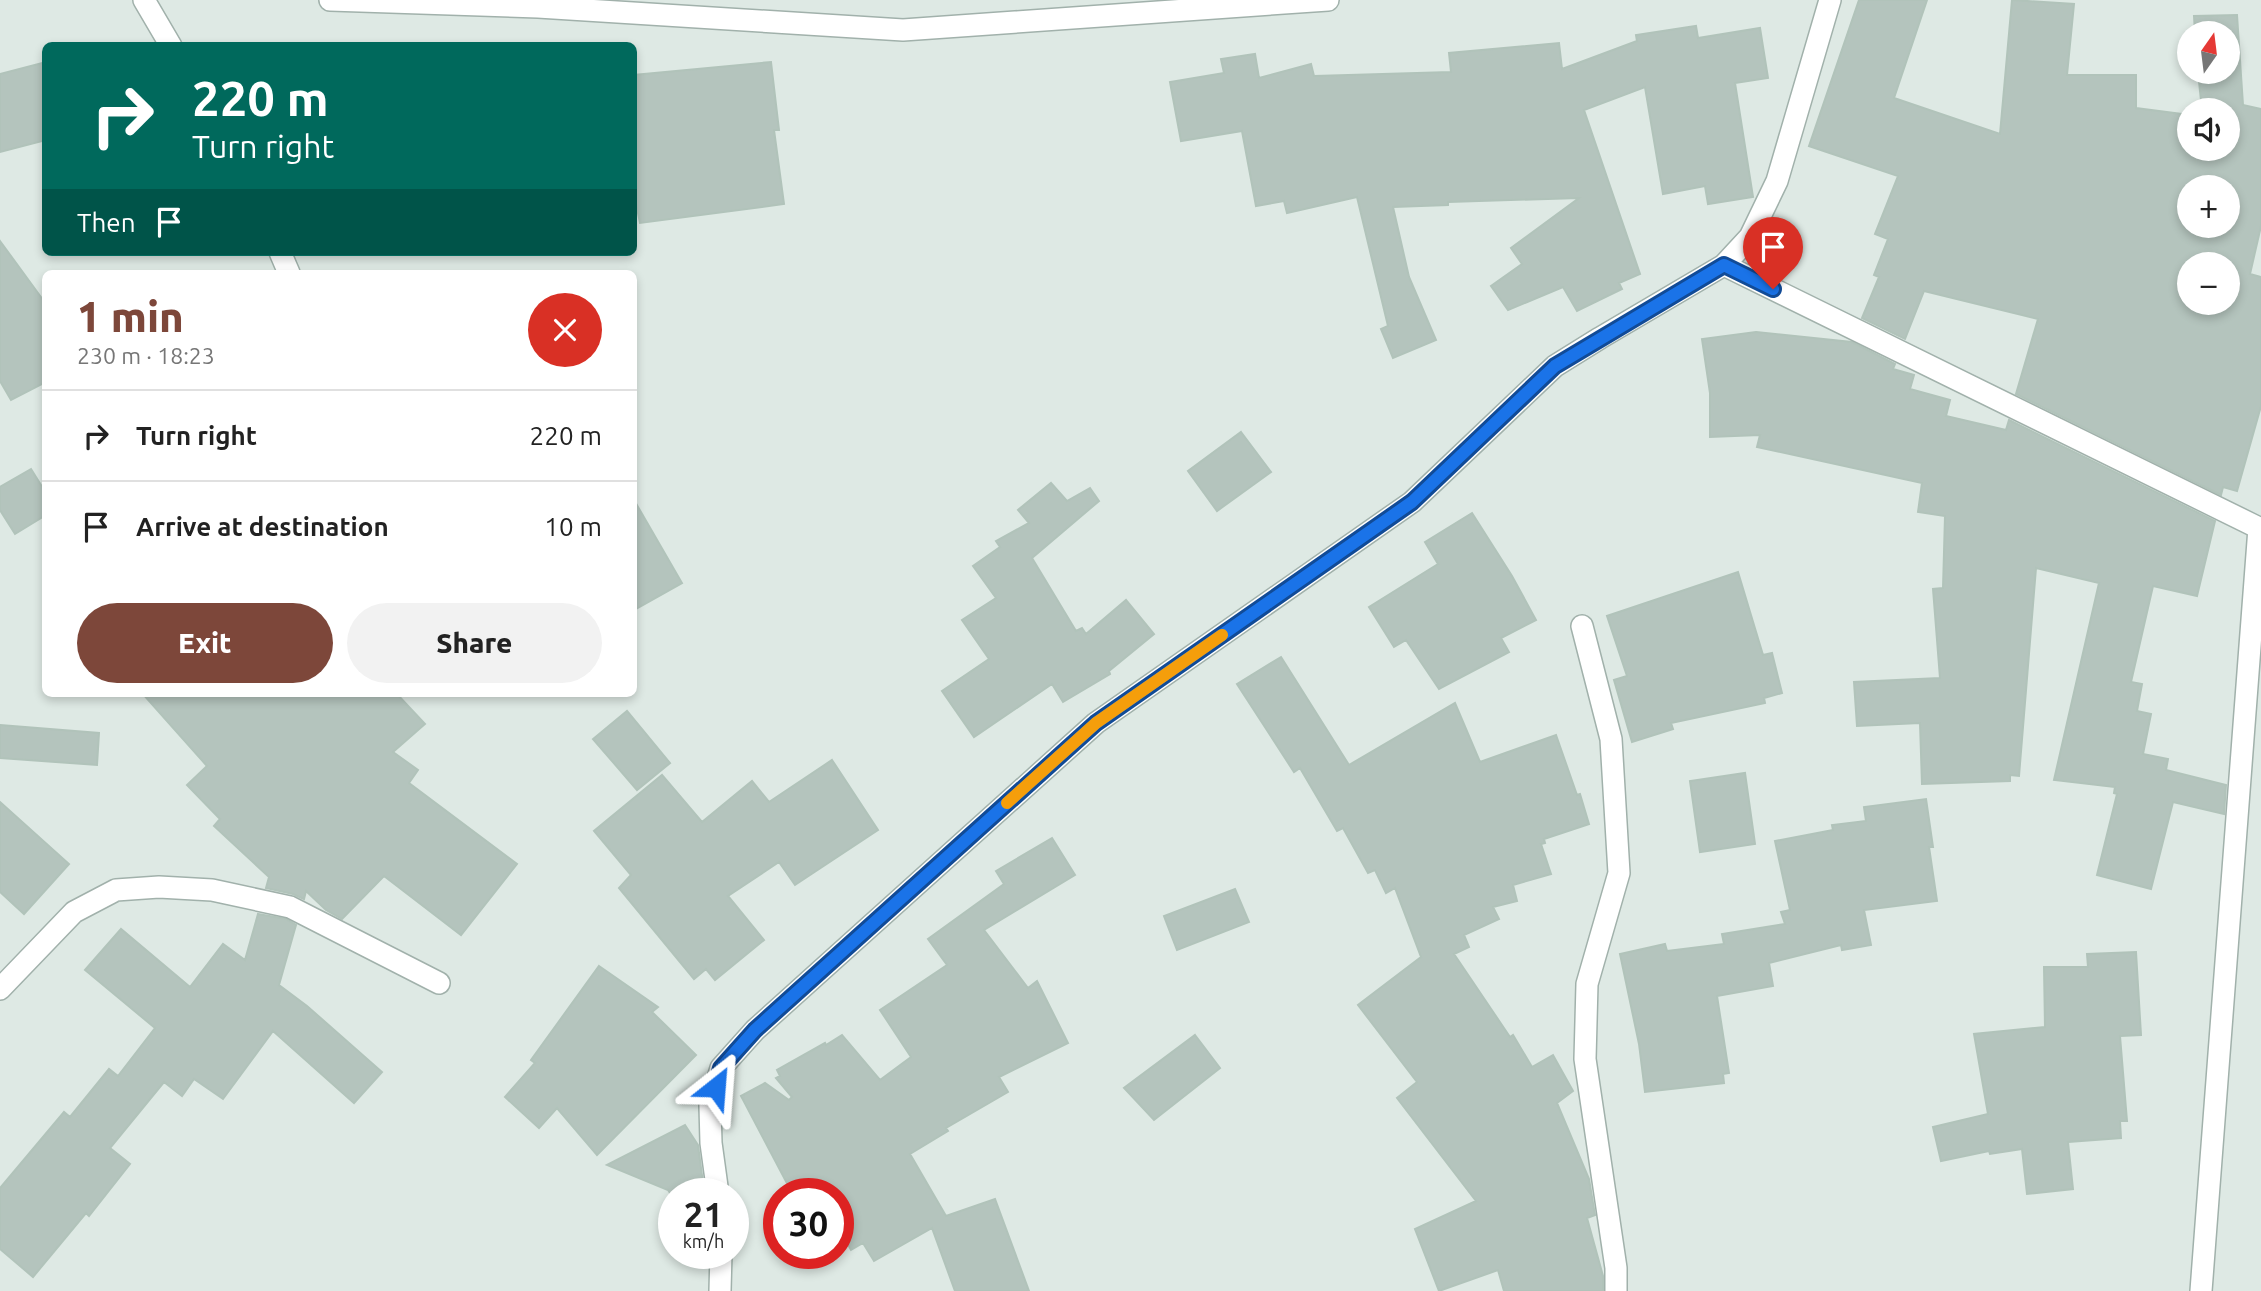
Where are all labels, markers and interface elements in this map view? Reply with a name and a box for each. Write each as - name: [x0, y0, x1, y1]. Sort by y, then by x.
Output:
- north arrow: [2177, 21, 2240, 84]
- map controls: [2177, 21, 2240, 315]
- icon: right: [77, 70, 168, 161]
- text: 220 m: [192, 70, 329, 125]
- button: sound: [2177, 98, 2240, 161]
- text: Turn right: [192, 128, 334, 164]
- button: +: [2177, 175, 2240, 238]
- icon: arrive: [150, 203, 188, 241]
- text: Then: [77, 208, 136, 237]
- pin: [1743, 217, 1803, 289]
- icon: arrive: [1754, 228, 1792, 266]
- button: −: [2177, 252, 2240, 315]
- text: 1 min: [77, 293, 184, 340]
- button: close: [528, 293, 602, 367]
- text: 230 m · 18:23: [77, 343, 215, 368]
- icon: right: [77, 417, 115, 455]
- text: Turn right: [136, 421, 257, 450]
- text: 220 m: [530, 421, 602, 450]
- icon: arrive: [77, 508, 115, 546]
- text: Arrive at destination: [136, 512, 389, 541]
- text: 10 m: [544, 512, 602, 541]
- button: Exit: [77, 603, 333, 683]
- button: Share: [347, 603, 602, 683]
- position arrow: [679, 1050, 753, 1124]
- speed limit sign: 30: [763, 1178, 854, 1269]
- text: 21: [684, 1194, 723, 1234]
- text: km/h: [683, 1231, 724, 1251]

